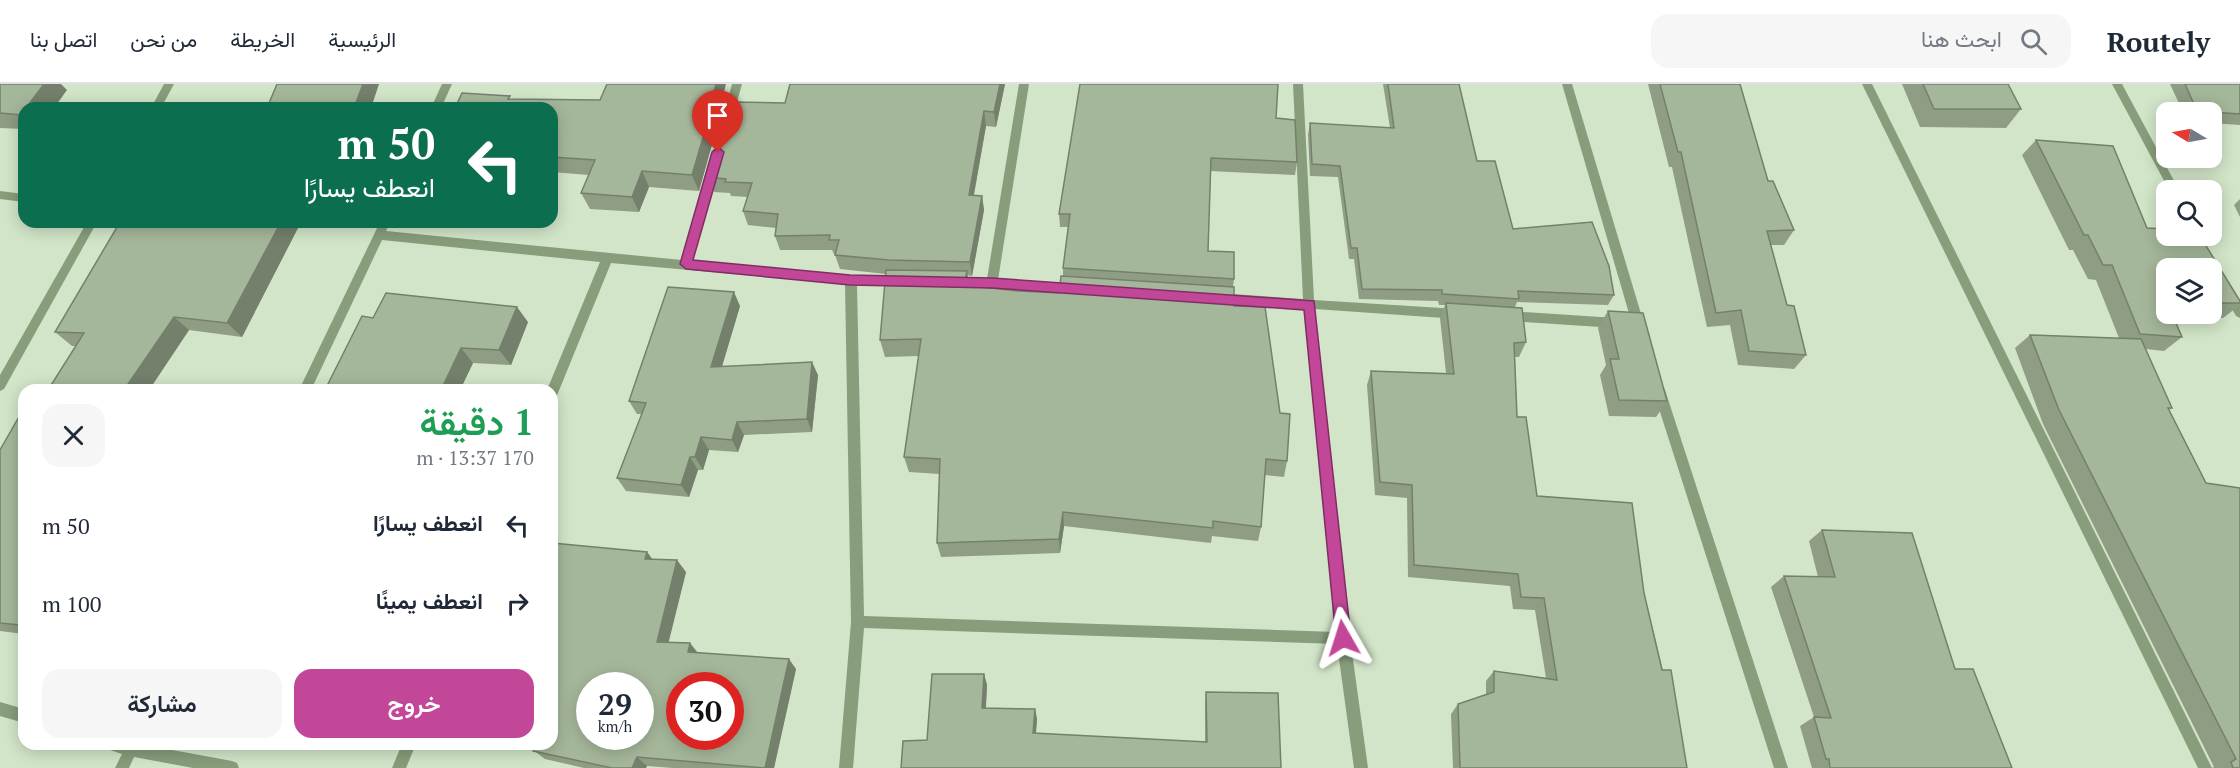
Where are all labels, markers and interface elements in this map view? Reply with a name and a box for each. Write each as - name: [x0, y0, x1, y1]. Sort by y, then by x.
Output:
- search box: [1651, 14, 2071, 68]
- text: Routely: [2107, 23, 2210, 60]
- text: ابحث هنا: [1921, 24, 2002, 53]
- text: اتصل بنا: [30, 25, 97, 53]
- text: من نحن: [130, 25, 197, 53]
- text: الخريطة: [230, 25, 295, 53]
- text: الرئيسية: [328, 25, 396, 53]
- icon: search: [2017, 25, 2050, 58]
- pin: [692, 90, 743, 152]
- icon: arrive: [701, 99, 734, 132]
- north arrow: [2156, 102, 2222, 168]
- map controls: [2156, 102, 2222, 324]
- text: 50 m: [337, 115, 435, 171]
- icon: left: [456, 126, 534, 204]
- text: انعطف يسارًا: [304, 169, 435, 205]
- button: search: [2156, 180, 2222, 246]
- button: layers: [2156, 258, 2222, 324]
- text: 1 دقيقة: [419, 398, 534, 445]
- button: close: [42, 404, 105, 467]
- text: 170 m · 13:37: [416, 444, 534, 471]
- text: انعطف يسارًا: [373, 508, 483, 537]
- icon: left: [501, 509, 534, 542]
- text: 50 m: [42, 511, 90, 540]
- text: انعطف يمينًا: [376, 586, 483, 615]
- icon: right: [501, 587, 534, 620]
- text: 100 m: [42, 589, 102, 618]
- position arrow: [1311, 606, 1375, 670]
- button: مشاركة: [42, 669, 282, 738]
- button: خروج: [294, 669, 534, 738]
- speed limit sign: 30: [666, 672, 744, 750]
- text: 29: [598, 684, 632, 724]
- text: km/h: [598, 716, 632, 736]

